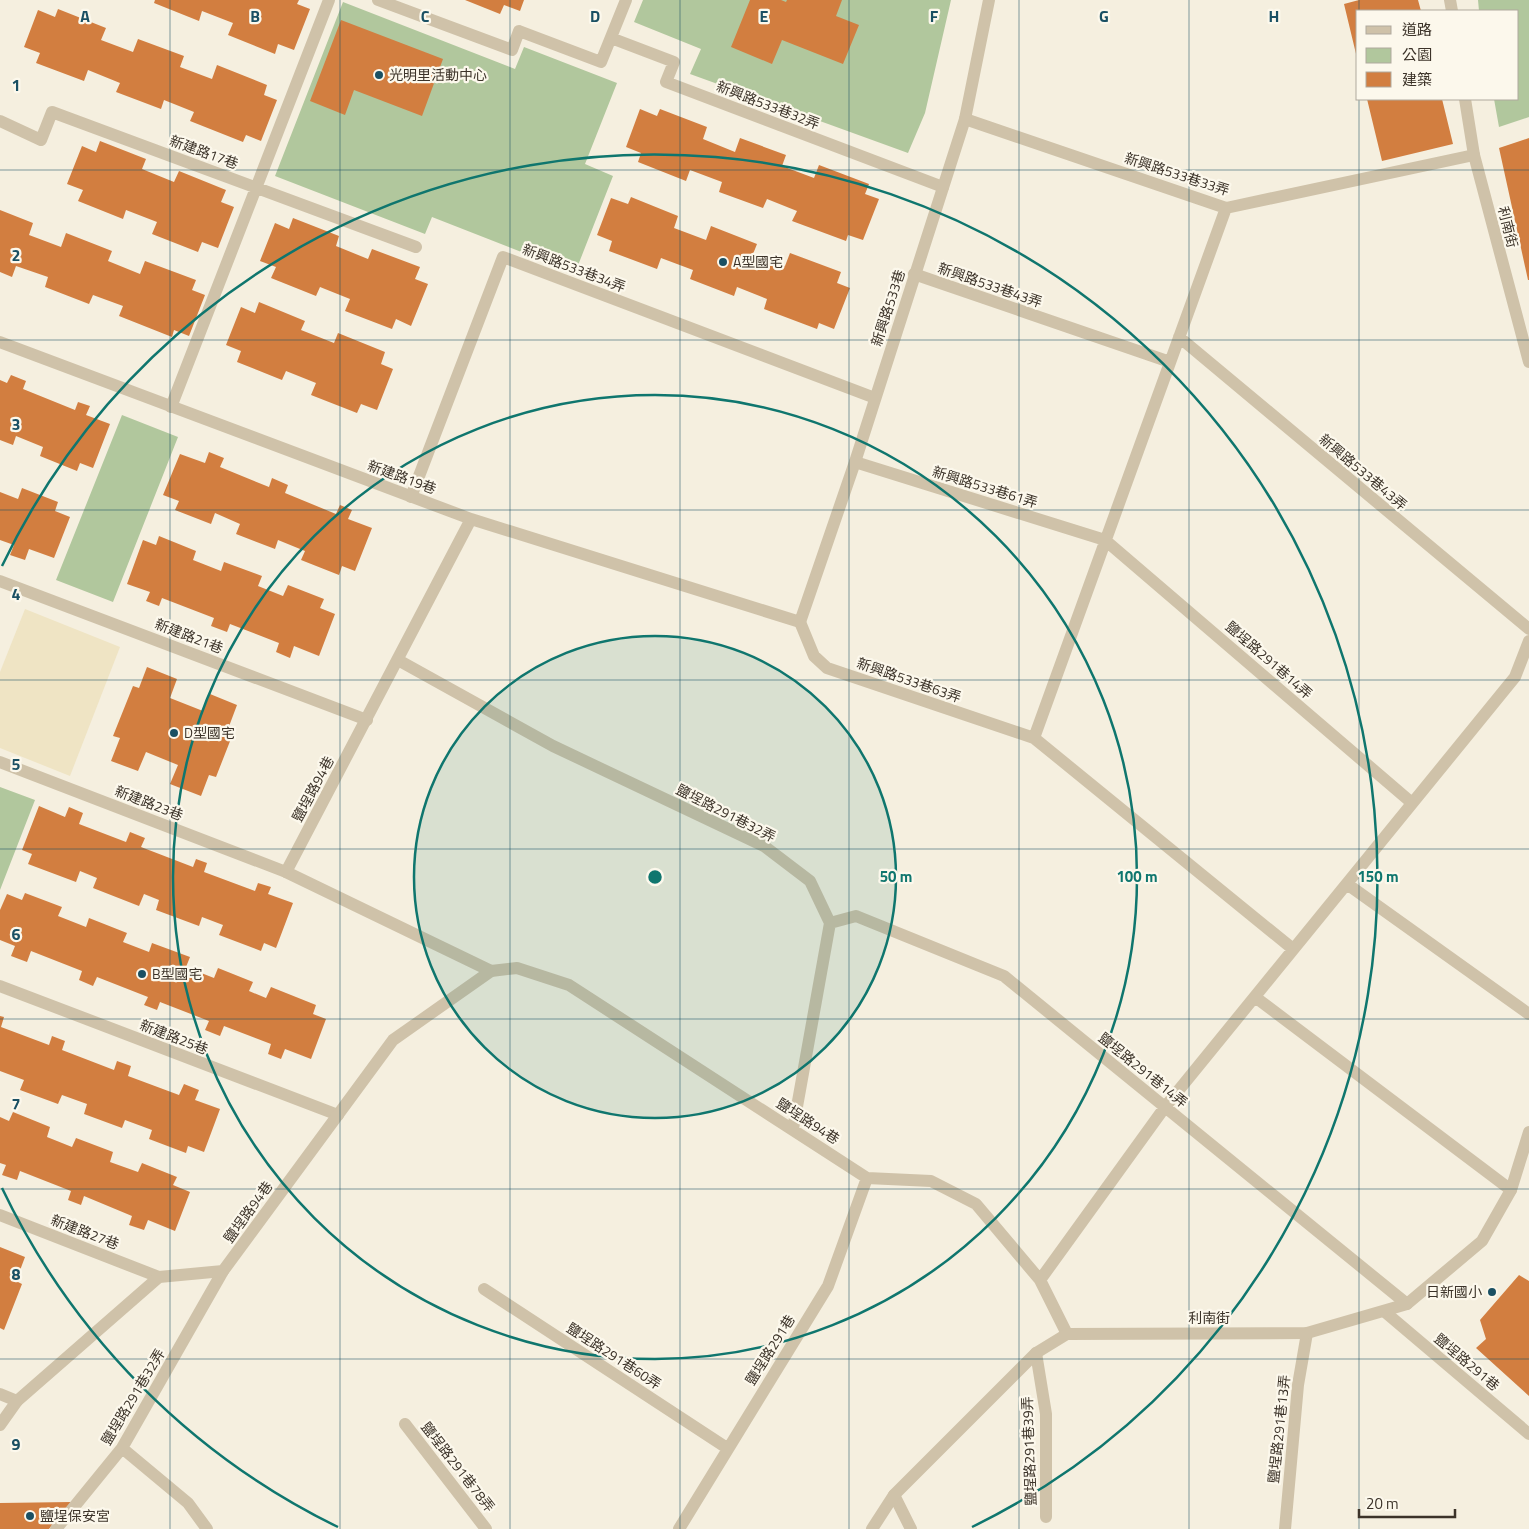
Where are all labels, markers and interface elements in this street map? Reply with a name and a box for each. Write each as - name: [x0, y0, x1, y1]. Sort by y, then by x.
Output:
- text: A: [80, 4, 90, 28]
- text: B: [250, 4, 260, 28]
- text: C: [421, 4, 430, 28]
- text: D: [590, 4, 600, 28]
- text: E: [760, 4, 769, 28]
- text: F: [930, 4, 939, 28]
- text: G: [1099, 4, 1109, 28]
- text: H: [1269, 4, 1279, 28]
- legend: [1356, 10, 1519, 100]
- text: 道路: [1402, 18, 1432, 41]
- text: 公園: [1402, 43, 1432, 66]
- place label: 光明里活動中心: [389, 64, 487, 85]
- text: 建築: [1402, 68, 1432, 91]
- marker: 光明里活動中心: [373, 69, 385, 81]
- text: 1: [12, 73, 20, 97]
- street label: 新興路533巷32弄: [713, 75, 823, 134]
- street label: 新建路17巷: [167, 129, 241, 174]
- street label: 新興路533巷33弄: [1122, 147, 1232, 200]
- street label: 利南街: [1493, 204, 1524, 250]
- street label: 新興路533巷34弄: [519, 238, 629, 297]
- text: 2: [12, 243, 20, 267]
- place label: A型國宅: [733, 251, 783, 272]
- marker: A型國宅: [717, 256, 729, 268]
- street label: 新興路533巷43弄: [935, 257, 1045, 312]
- street label: 新興路533巷: [865, 267, 910, 349]
- text: 3: [12, 412, 20, 436]
- street label: 新興路533巷43弄: [1315, 428, 1412, 515]
- street label: 新建路19巷: [365, 454, 439, 499]
- street label: 新興路533巷61弄: [930, 461, 1040, 513]
- text: 4: [12, 582, 21, 606]
- street label: 新建路21巷: [152, 613, 226, 658]
- street label: 鹽埕路291巷14弄: [1221, 616, 1317, 703]
- street label: 新興路533巷63弄: [854, 652, 964, 707]
- place label: D型國宅: [184, 722, 235, 743]
- marker: D型國宅: [168, 727, 180, 739]
- text: 5: [12, 752, 21, 776]
- street label: 鹽埕路94巷: [286, 752, 339, 825]
- street label: 鹽埕路291巷32弄: [673, 778, 780, 847]
- street label: 新建路23巷: [112, 780, 186, 825]
- text: 50 m: [880, 865, 912, 888]
- text: 100 m: [1116, 865, 1158, 888]
- text: 150 m: [1357, 865, 1399, 888]
- centre of rings: [646, 868, 664, 886]
- text: 6: [12, 922, 21, 946]
- place label: B型國宅: [152, 963, 203, 984]
- marker: B型國宅: [136, 968, 148, 980]
- street label: 新建路25巷: [137, 1014, 211, 1059]
- street label: 鹽埕路291巷14弄: [1094, 1027, 1192, 1112]
- text: 7: [12, 1092, 20, 1116]
- street label: 鹽埕路94巷: [772, 1092, 844, 1149]
- street label: 鹽埕路94巷: [218, 1177, 277, 1247]
- street label: 新建路27巷: [48, 1209, 122, 1254]
- text: 8: [12, 1262, 21, 1286]
- place label: 日新國小: [1426, 1281, 1482, 1302]
- marker: 日新國小: [1486, 1286, 1498, 1298]
- street label: 利南街: [1188, 1307, 1230, 1328]
- street label: 鹽埕路291巷: [740, 1310, 800, 1389]
- street label: 鹽埕路291巷60弄: [563, 1317, 666, 1394]
- street label: 鹽埕路291巷: [1430, 1328, 1505, 1395]
- street label: 鹽埕路291巷32弄: [95, 1345, 170, 1449]
- street label: 鹽埕路291巷13弄: [1262, 1374, 1295, 1484]
- street label: 鹽埕路291巷39弄: [1016, 1396, 1041, 1506]
- street label: 鹽埕路291巷78弄: [417, 1417, 500, 1516]
- text: 9: [12, 1432, 21, 1456]
- scale bar: [1359, 1486, 1455, 1518]
- text: 20 m: [1366, 1492, 1399, 1515]
- place label: 鹽埕保安宮: [40, 1505, 110, 1526]
- marker: 鹽埕保安宮: [24, 1510, 36, 1522]

